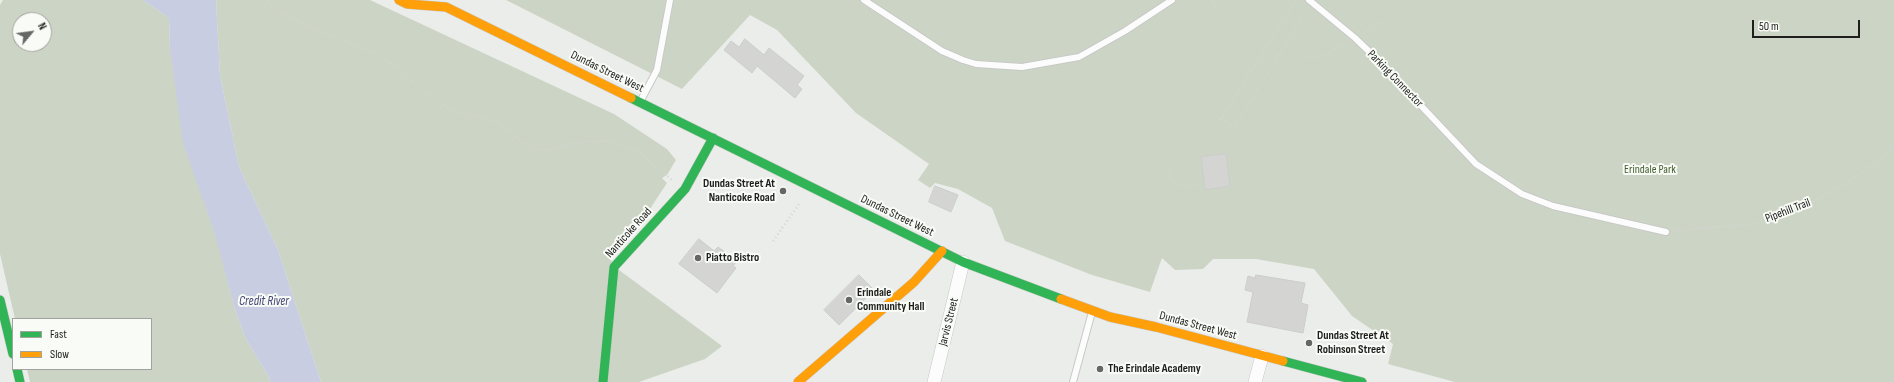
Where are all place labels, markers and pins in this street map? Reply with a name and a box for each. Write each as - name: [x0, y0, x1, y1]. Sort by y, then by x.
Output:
- place label: Dundas Street At Nanticoke Road: [703, 177, 775, 205]
- marker: Dundas Street At Nanticoke Road: [778, 186, 788, 196]
- place label: Piatto Bistro: [706, 251, 759, 265]
- marker: Piatto Bistro: [693, 253, 703, 263]
- place label: Erindale Community Hall: [857, 286, 924, 314]
- marker: Erindale Community Hall: [844, 295, 854, 305]
- place label: Dundas Street At Robinson Street: [1317, 329, 1389, 357]
- marker: Dundas Street At Robinson Street: [1304, 338, 1314, 348]
- place label: The Erindale Academy: [1108, 362, 1201, 376]
- marker: The Erindale Academy: [1095, 364, 1105, 374]

